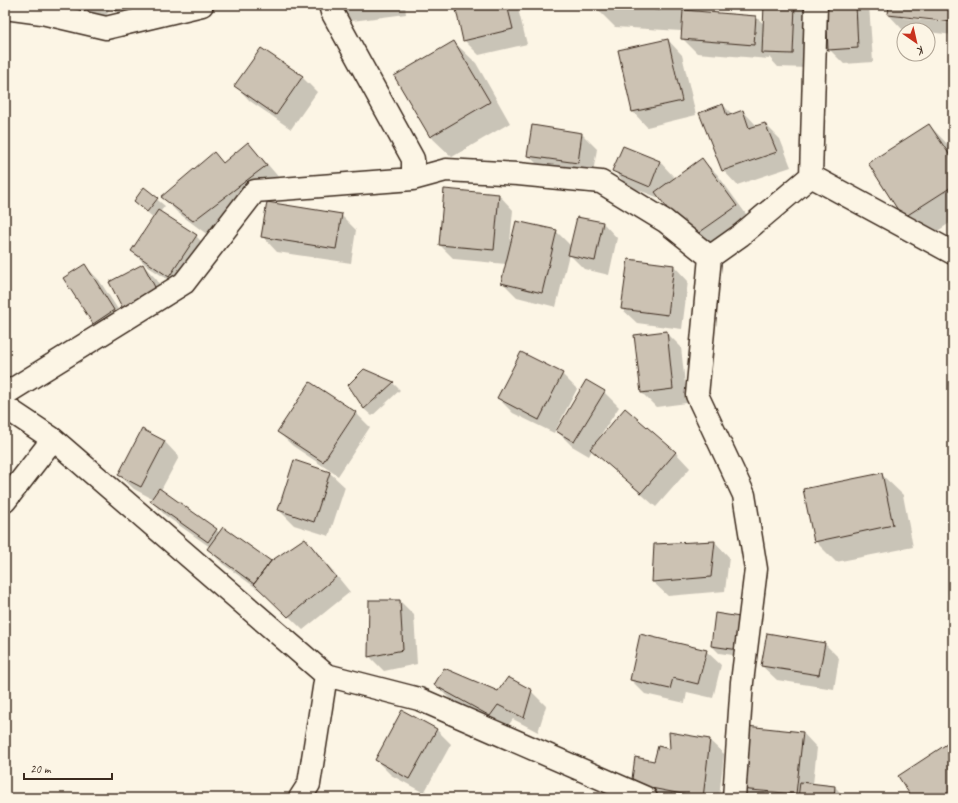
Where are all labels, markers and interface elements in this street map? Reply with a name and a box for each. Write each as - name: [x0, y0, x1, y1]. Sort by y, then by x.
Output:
- north arrow: [896, 22, 936, 62]
- text: K: [913, 43, 928, 59]
- scale bar: [24, 755, 112, 781]
- text: 20 m: [30, 761, 52, 777]

